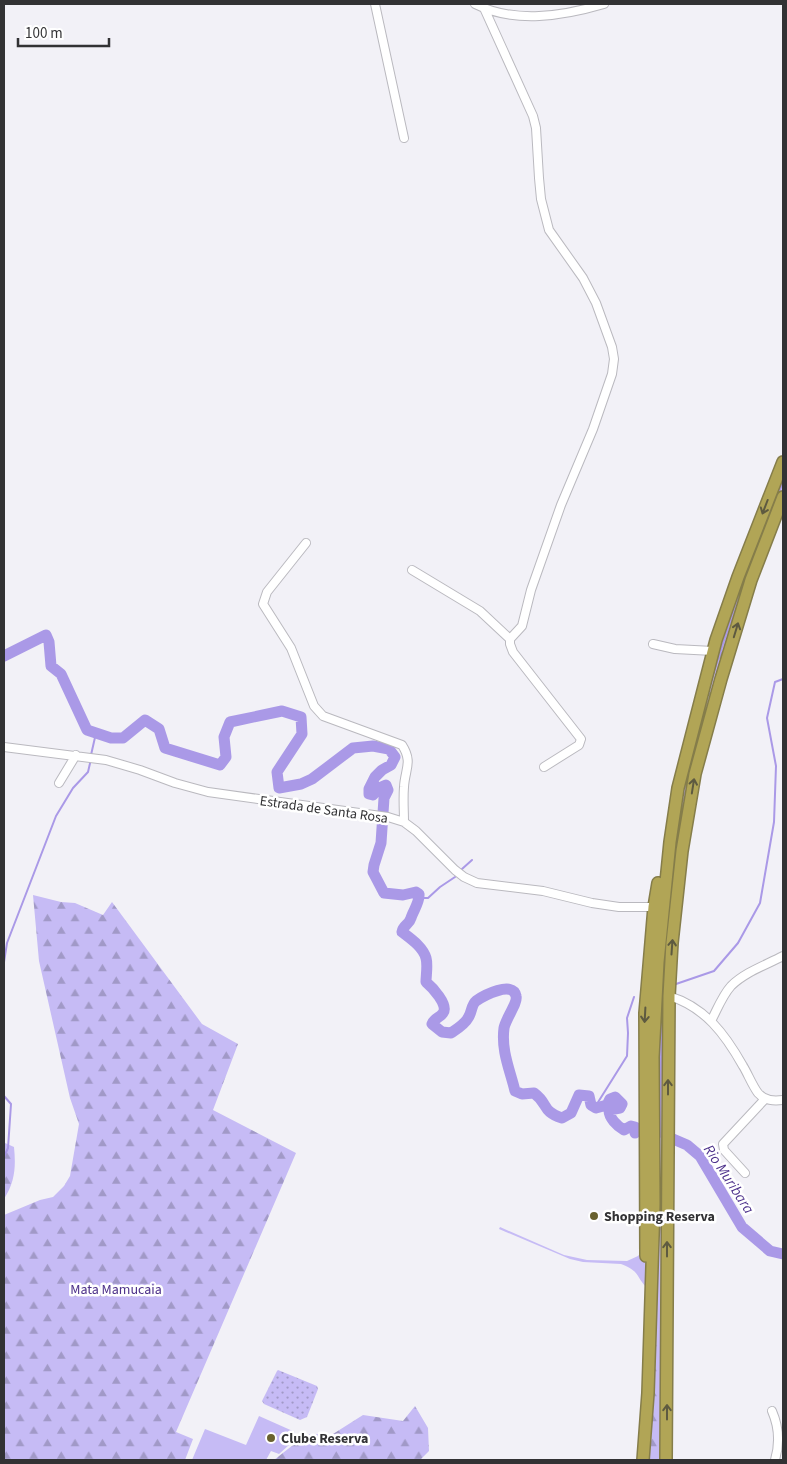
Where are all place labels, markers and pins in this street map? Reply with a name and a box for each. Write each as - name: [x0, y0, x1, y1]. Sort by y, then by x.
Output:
- place label: Shopping Reserva: [604, 1207, 715, 1227]
- marker: Shopping Reserva: [588, 1210, 600, 1222]
- place label: Clube Reserva: [281, 1429, 368, 1449]
- marker: Clube Reserva: [265, 1432, 277, 1444]

